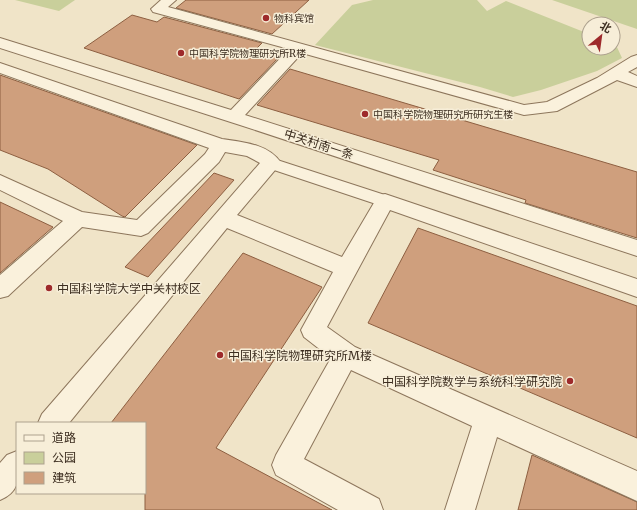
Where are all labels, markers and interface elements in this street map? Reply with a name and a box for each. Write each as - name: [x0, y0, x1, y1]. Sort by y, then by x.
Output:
- place label: 物科宾馆: [274, 12, 314, 25]
- marker: 物科宾馆: [261, 13, 271, 23]
- north arrow: [581, 16, 621, 56]
- text: 北: [598, 18, 614, 36]
- place label: 中国科学院物理研究所R楼: [189, 47, 306, 60]
- marker: 中国科学院物理研究所R楼: [176, 48, 186, 58]
- place label: 中国科学院物理研究所研究生楼: [373, 108, 513, 121]
- marker: 中国科学院物理研究所研究生楼: [360, 109, 370, 119]
- street label: 中关村南一条: [282, 126, 356, 162]
- place label: 中国科学院大学中关村校区: [57, 281, 201, 296]
- marker: 中国科学院大学中关村校区: [44, 283, 54, 293]
- place label: 中国科学院物理研究所M楼: [228, 348, 372, 363]
- marker: 中国科学院物理研究所M楼: [215, 350, 225, 360]
- place label: 中国科学院数学与系统科学研究院: [382, 374, 562, 389]
- marker: 中国科学院数学与系统科学研究院: [565, 376, 575, 386]
- legend: [16, 422, 146, 494]
- text: 道路: [52, 430, 76, 445]
- text: 公园: [52, 450, 76, 465]
- text: 建筑: [52, 470, 76, 485]

